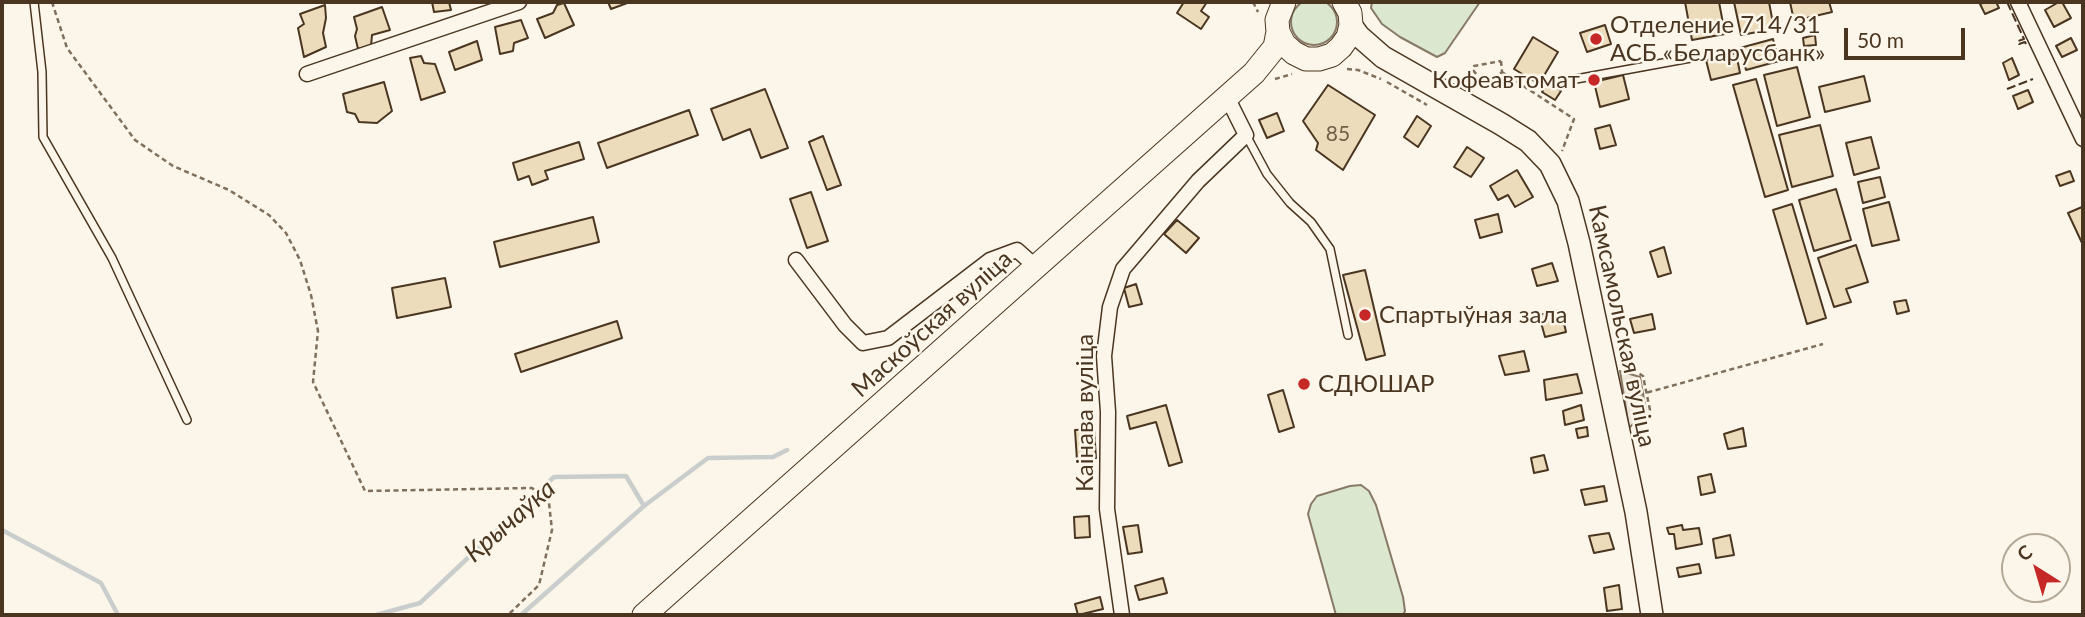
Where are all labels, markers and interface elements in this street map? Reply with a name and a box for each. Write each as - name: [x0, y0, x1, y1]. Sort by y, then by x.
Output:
- place label: Отделение 714/31 АСБ «Беларусбанк»: [1610, 11, 1825, 67]
- scale bar: [1847, 14, 1968, 58]
- text: 50 m: [1857, 27, 1904, 52]
- marker: Отделение 714/31 АСБ «Беларусбанк»: [1588, 31, 1604, 47]
- place label: Кофеавтомат: [1432, 66, 1580, 94]
- marker: Кофеавтомат: [1586, 72, 1602, 88]
- house number: 85: [1326, 121, 1350, 147]
- street label: Камсамольская вуліца: [1582, 202, 1662, 450]
- street label: Маскоўская вуліца: [846, 245, 1018, 403]
- place label: Спартыўная зала: [1379, 301, 1567, 329]
- marker: Спартыўная зала: [1357, 307, 1373, 323]
- street label: Каінава вуліца: [1071, 334, 1099, 492]
- place label: СДЮШАР: [1318, 370, 1434, 398]
- marker: СДЮШАР: [1296, 376, 1312, 392]
- water label: Крычаўка: [458, 473, 562, 569]
- north arrow: [2001, 533, 2071, 603]
- text: С: [2012, 539, 2036, 565]

